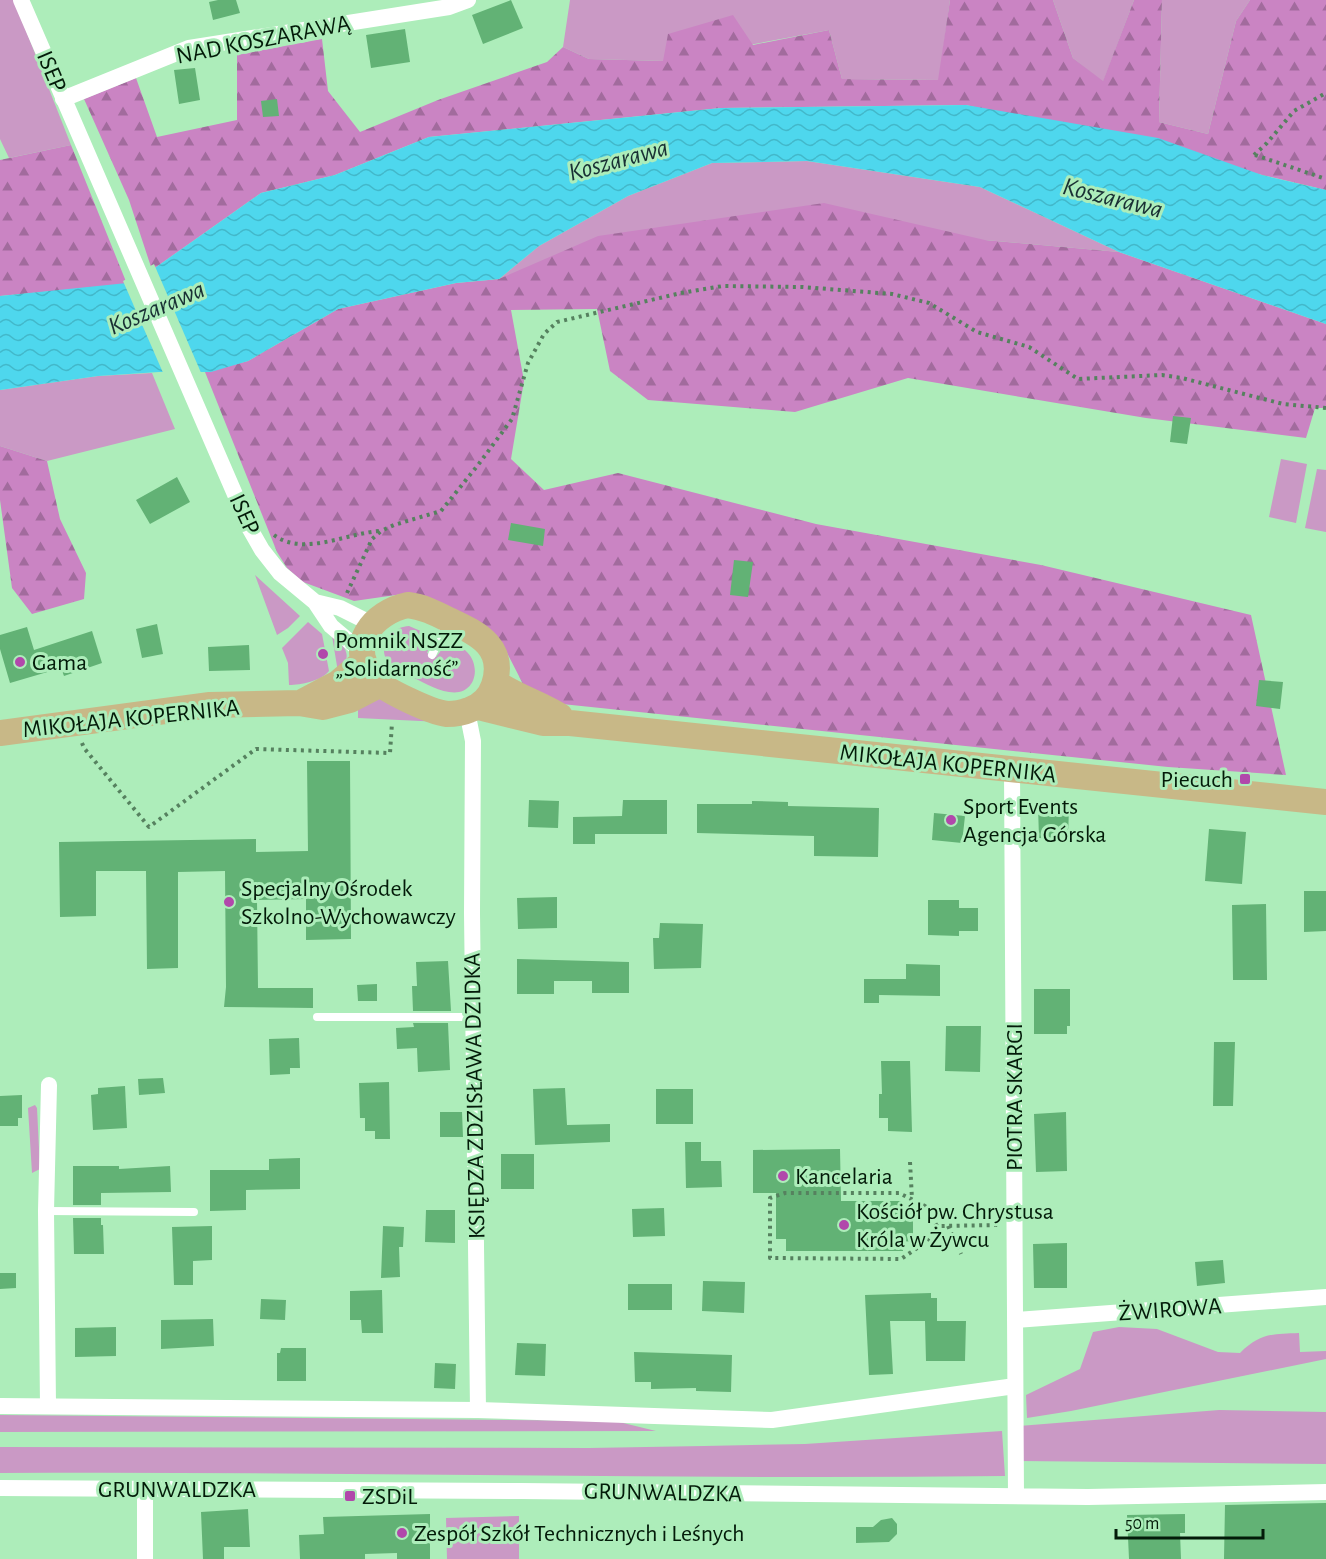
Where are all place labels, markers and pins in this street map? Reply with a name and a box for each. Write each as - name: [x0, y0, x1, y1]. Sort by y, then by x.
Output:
- place label: Pomnik NSZZ „Solidarność”: [335, 629, 463, 681]
- marker: Pomnik NSZZ „Solidarność”: [316, 647, 330, 661]
- place label: Gama: [32, 651, 87, 675]
- marker: Gama: [13, 655, 27, 669]
- place label: Piecuch: [1160, 768, 1233, 792]
- marker: Piecuch: [1238, 772, 1252, 786]
- place label: Sport Events Agencja Górska: [963, 795, 1106, 847]
- marker: Sport Events Agencja Górska: [944, 813, 958, 827]
- place label: Specjalny Ośrodek Szkolno-Wychowawczy: [241, 877, 456, 929]
- marker: Specjalny Ośrodek Szkolno-Wychowawczy: [222, 895, 236, 909]
- place label: Kancelaria: [795, 1165, 893, 1189]
- marker: Kancelaria: [776, 1169, 790, 1183]
- place label: Kościół pw. Chrystusa Króla w Żywcu: [856, 1200, 1054, 1252]
- marker: Kościół pw. Chrystusa Króla w Żywcu: [837, 1218, 851, 1232]
- place label: ZSDiL: [362, 1485, 417, 1509]
- marker: ZSDiL: [343, 1489, 357, 1503]
- place label: Zespół Szkół Technicznych i Leśnych: [414, 1522, 744, 1546]
- marker: Zespół Szkół Technicznych i Leśnych: [395, 1526, 409, 1540]

